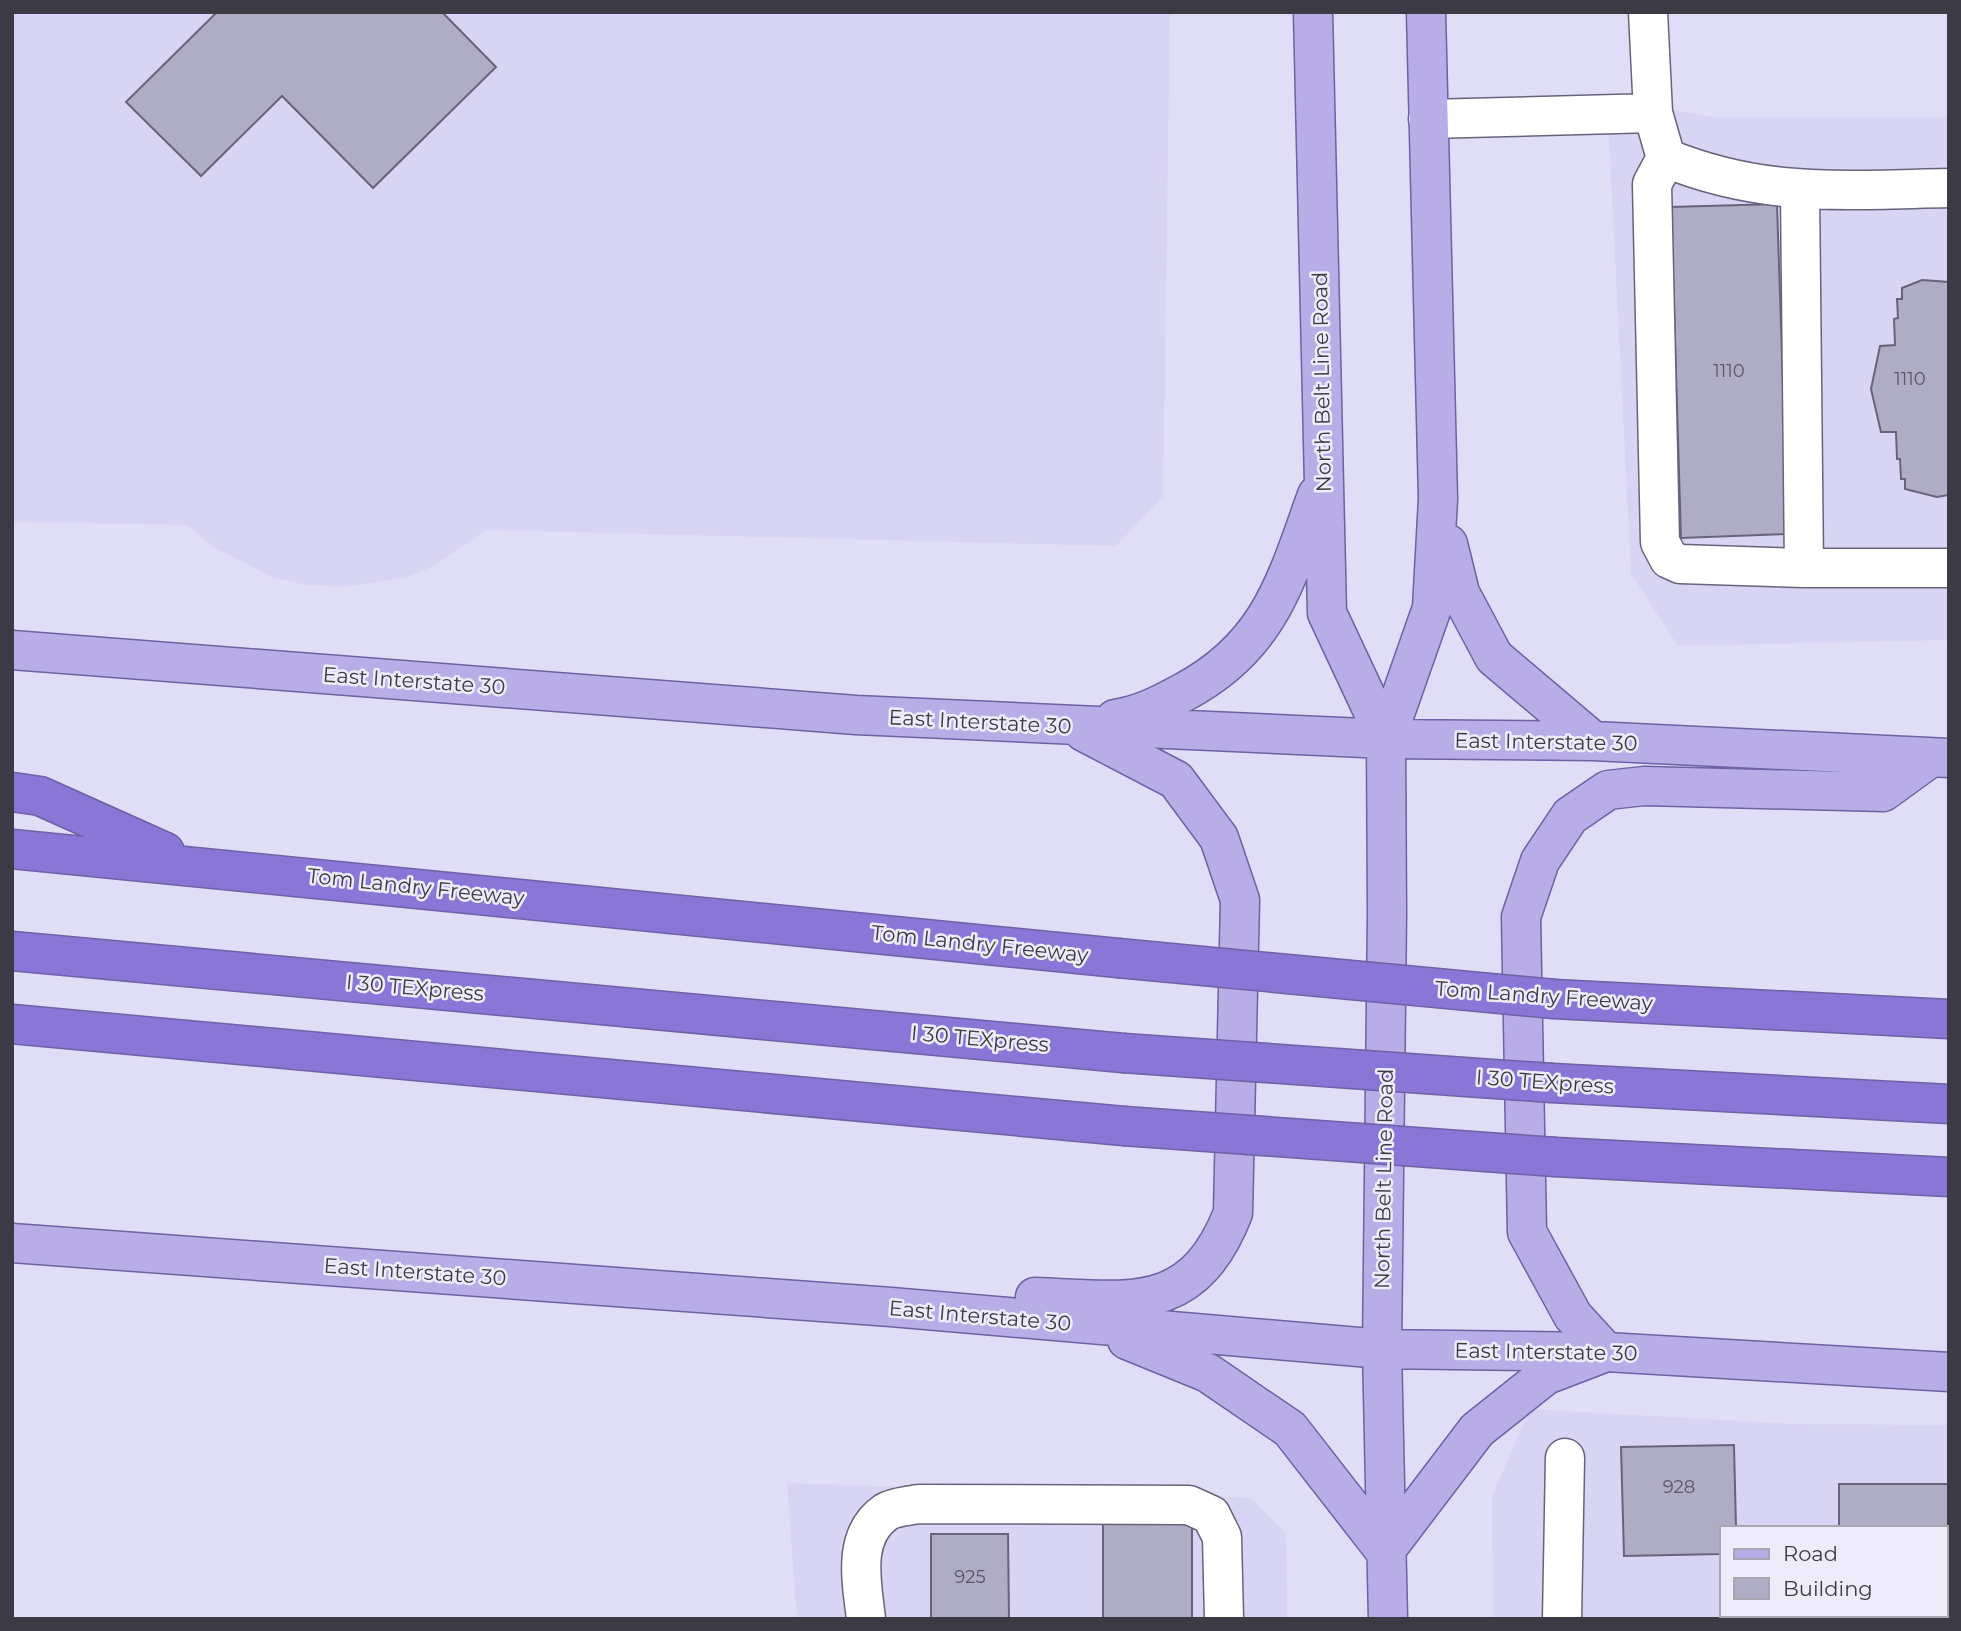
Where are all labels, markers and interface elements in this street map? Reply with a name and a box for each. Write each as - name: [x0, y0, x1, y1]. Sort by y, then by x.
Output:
- street label: North Belt Line Road: [1307, 272, 1336, 492]
- house number: 1110: [1713, 360, 1745, 382]
- house number: 1110: [1894, 368, 1926, 390]
- street label: East Interstate 30: [322, 662, 506, 699]
- street label: East Interstate 30: [888, 704, 1072, 739]
- street label: East Interstate 30: [1454, 727, 1638, 756]
- street label: Tom Landry Freeway: [306, 863, 526, 910]
- street label: Tom Landry Freeway: [870, 920, 1090, 967]
- street label: I 30 TEXpress: [345, 969, 485, 1006]
- street label: Tom Landry Freeway: [1434, 975, 1654, 1016]
- street label: I 30 TEXpress: [910, 1020, 1050, 1057]
- street label: I 30 TEXpress: [1475, 1064, 1615, 1099]
- street label: North Belt Line Road: [1369, 1069, 1398, 1289]
- street label: East Interstate 30: [323, 1253, 507, 1290]
- street label: East Interstate 30: [888, 1295, 1072, 1336]
- street label: East Interstate 30: [1454, 1337, 1638, 1366]
- house number: 928: [1663, 1476, 1695, 1498]
- legend: [1720, 1526, 1947, 1617]
- text: Road: [1783, 1541, 1838, 1566]
- house number: 925: [954, 1566, 986, 1588]
- text: Building: [1783, 1576, 1873, 1601]

